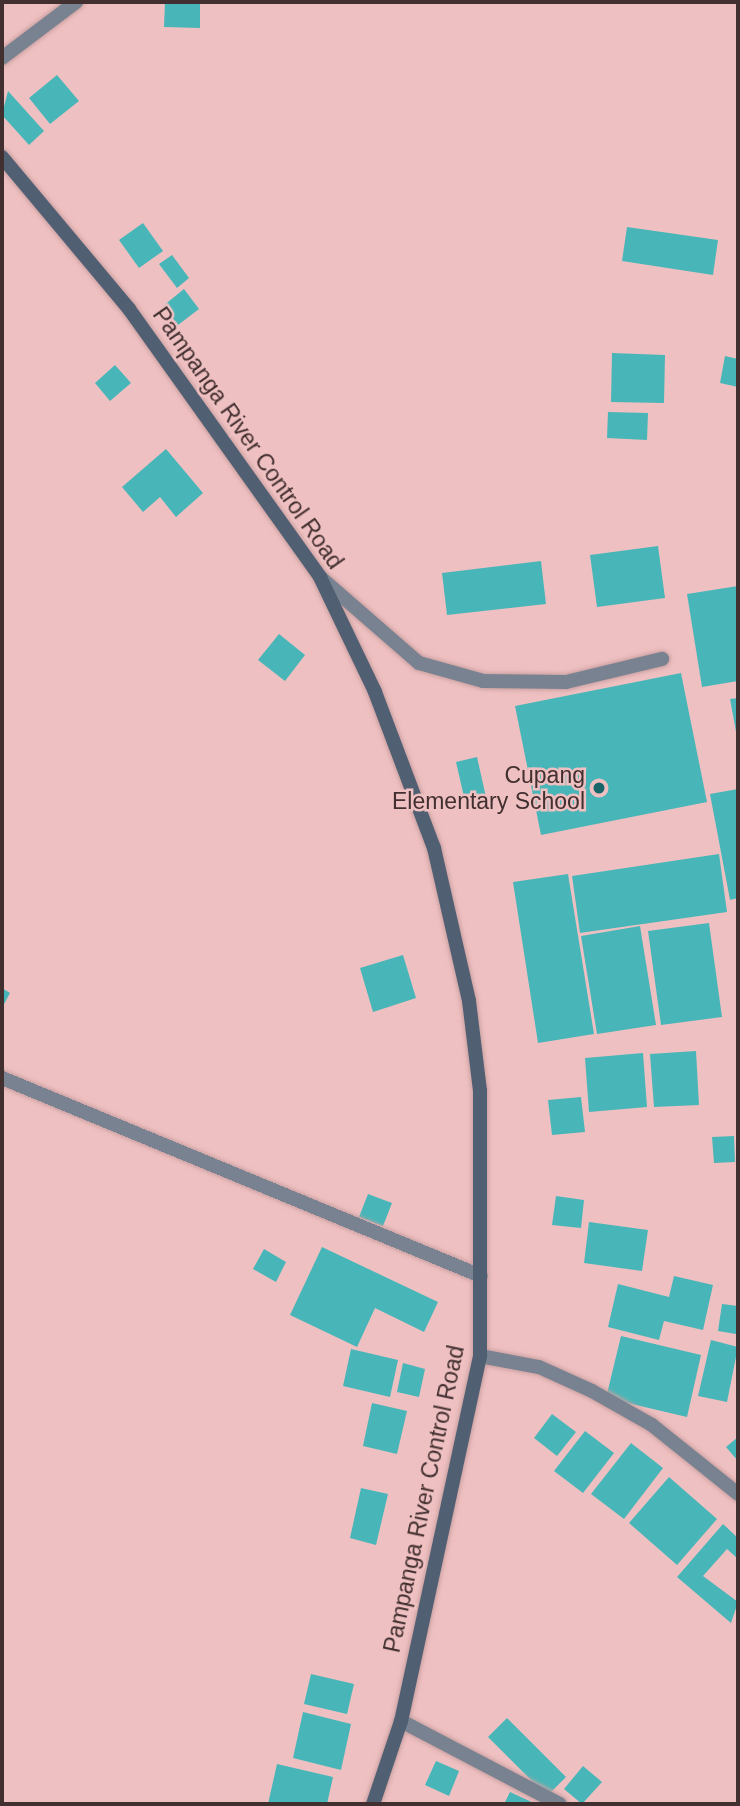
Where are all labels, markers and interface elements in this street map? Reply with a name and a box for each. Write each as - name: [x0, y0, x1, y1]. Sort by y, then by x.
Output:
- street label: Pampanga River Control Road: [147, 302, 349, 574]
- place label: Cupang Elementary School: [392, 761, 585, 815]
- marker: Cupang Elementary School: [591, 780, 607, 796]
- street label: Pampanga River Control Road: [378, 1343, 470, 1655]

